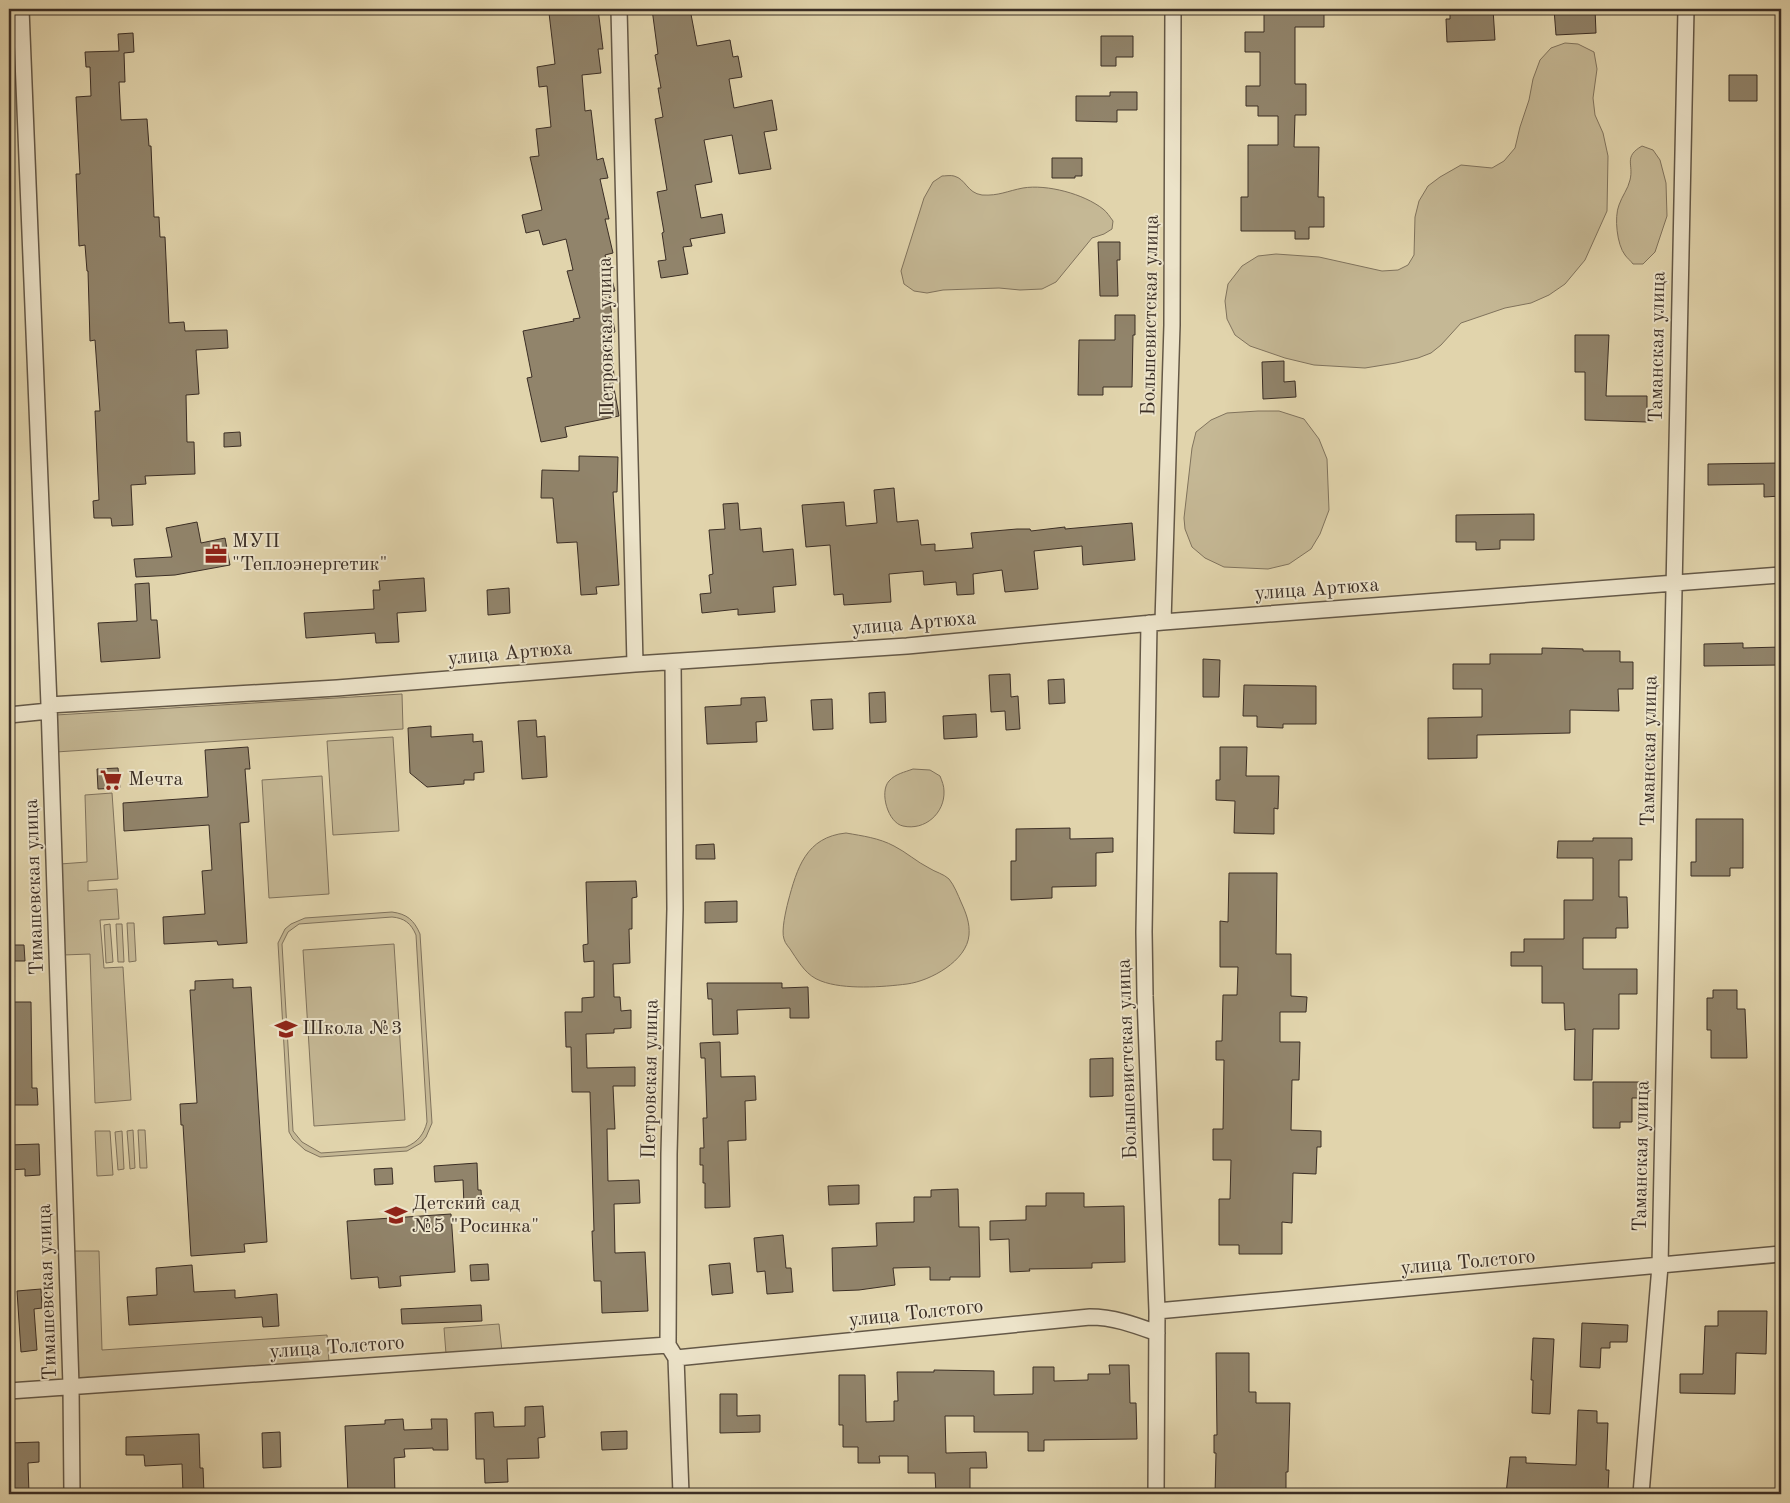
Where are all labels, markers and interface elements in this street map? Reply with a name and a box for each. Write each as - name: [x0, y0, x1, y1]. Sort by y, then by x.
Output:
- street label: Большевистская улица: [1139, 214, 1163, 416]
- street label: Петровская улица: [596, 257, 618, 417]
- street label: Таманская улица: [1647, 271, 1669, 423]
- place label: МУП "Теплоэнергетик": [232, 532, 387, 575]
- office icon: МУП "Теплоэнергетик": [203, 541, 229, 567]
- street label: улица Артюха: [1254, 576, 1380, 604]
- street label: улица Артюха: [851, 609, 977, 639]
- street label: улица Артюха: [447, 639, 573, 669]
- street label: Таманская улица: [1639, 675, 1661, 827]
- supermarket icon: Мечта: [98, 767, 124, 793]
- place label: Мечта: [128, 770, 183, 790]
- street label: Тимашевская улица: [22, 798, 48, 975]
- street label: Большевистская улица: [1114, 958, 1142, 1160]
- street label: Петровская улица: [640, 999, 662, 1159]
- school or university icon: Школа №3: [273, 1016, 299, 1042]
- place label: Школа №3: [302, 1019, 403, 1039]
- street label: Таманская улица: [1631, 1080, 1653, 1232]
- place label: Детский сад №5 "Росинка": [412, 1194, 539, 1237]
- school or university icon: Детский сад №5 "Росинка": [383, 1202, 409, 1228]
- street label: Тимашевская улица: [35, 1203, 61, 1380]
- street label: улица Толстого: [1400, 1247, 1536, 1279]
- street label: улица Толстого: [848, 1297, 984, 1331]
- street label: улица Толстого: [269, 1333, 405, 1363]

